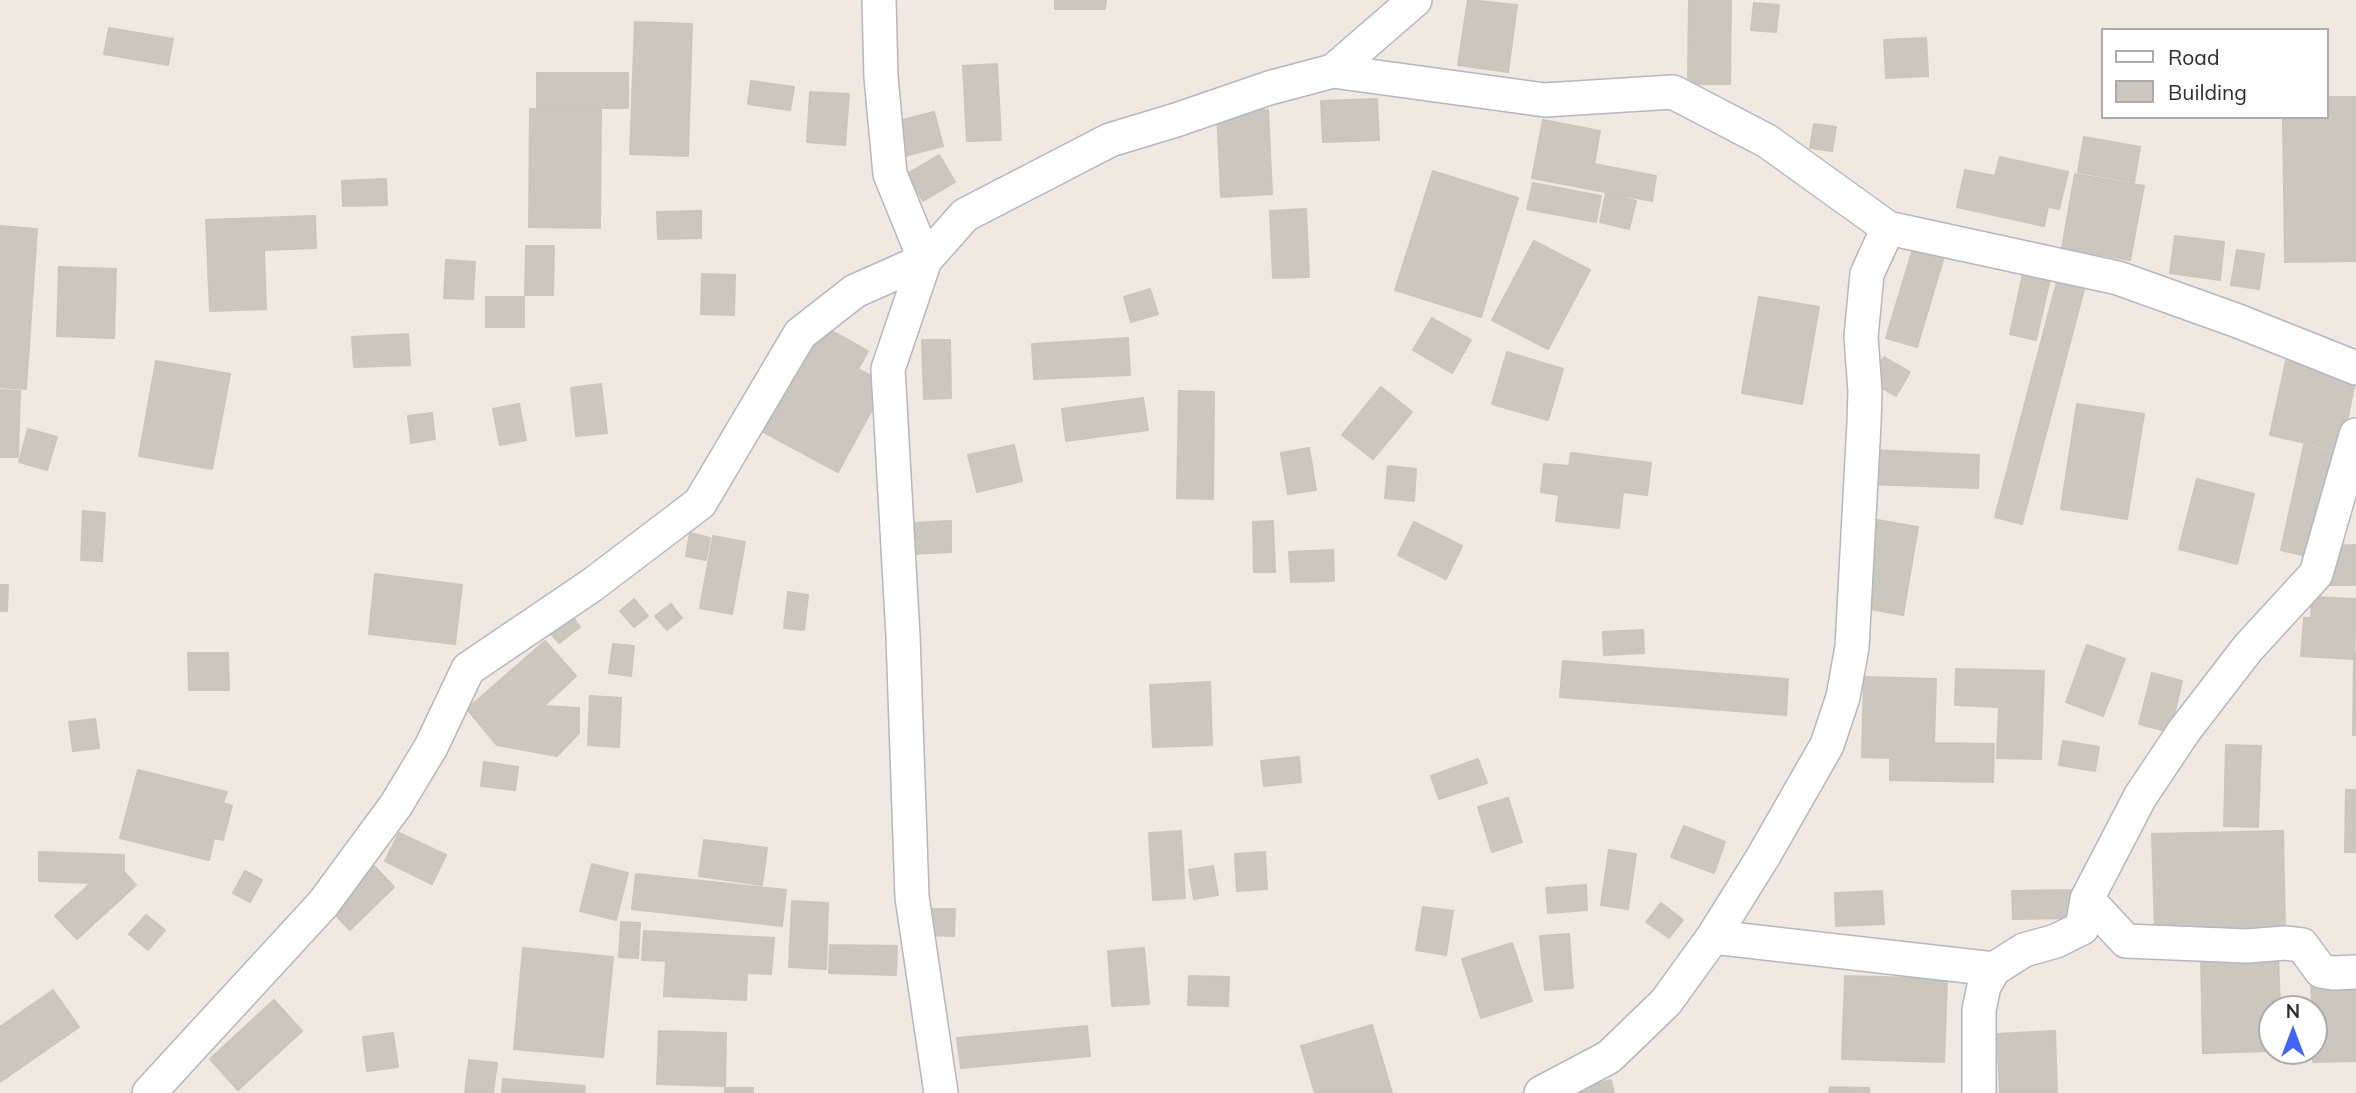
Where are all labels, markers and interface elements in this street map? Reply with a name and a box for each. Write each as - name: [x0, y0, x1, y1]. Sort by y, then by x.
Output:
- legend: [2100, 28, 2328, 119]
- text: Road: [2168, 44, 2219, 70]
- text: Building: [2168, 79, 2247, 105]
- north arrow: [2258, 995, 2328, 1065]
- text: N: [2286, 999, 2300, 1023]

